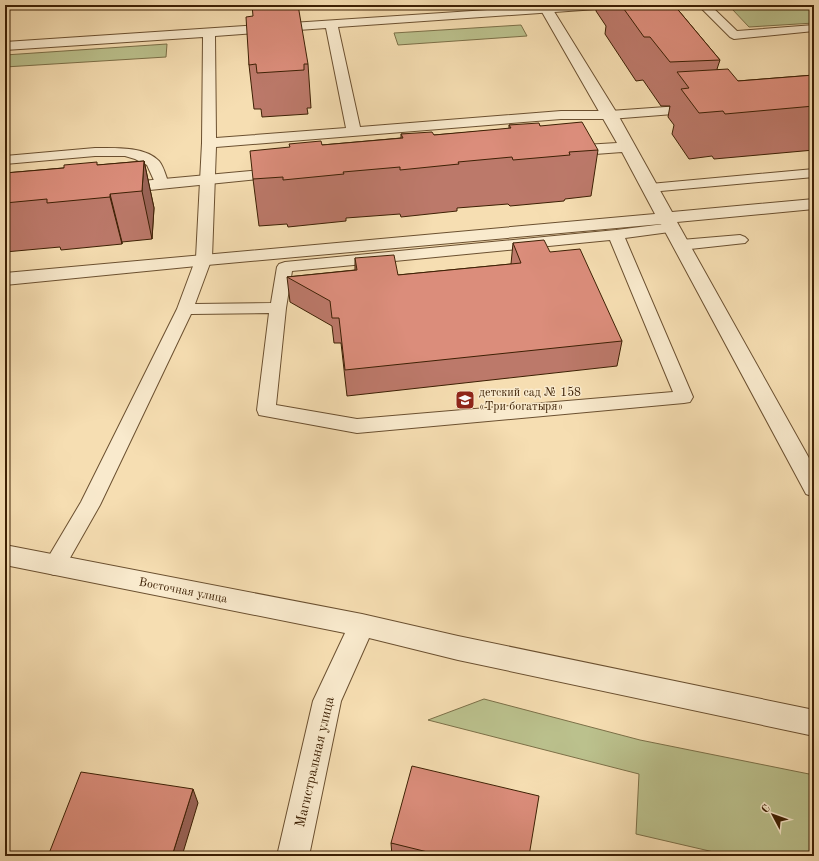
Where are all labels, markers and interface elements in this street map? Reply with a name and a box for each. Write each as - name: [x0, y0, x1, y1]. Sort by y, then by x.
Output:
- place label: детский сад № 158 «Три богатыря»: [479, 386, 581, 413]
- school or university icon: детский сад № 158 «Три богатыря»: [454, 389, 476, 411]
- street label: Восточная улица: [138, 577, 228, 605]
- street label: Магистральная улица: [293, 695, 337, 829]
- north arrow: [753, 795, 793, 835]
- text: С: [760, 803, 773, 816]

